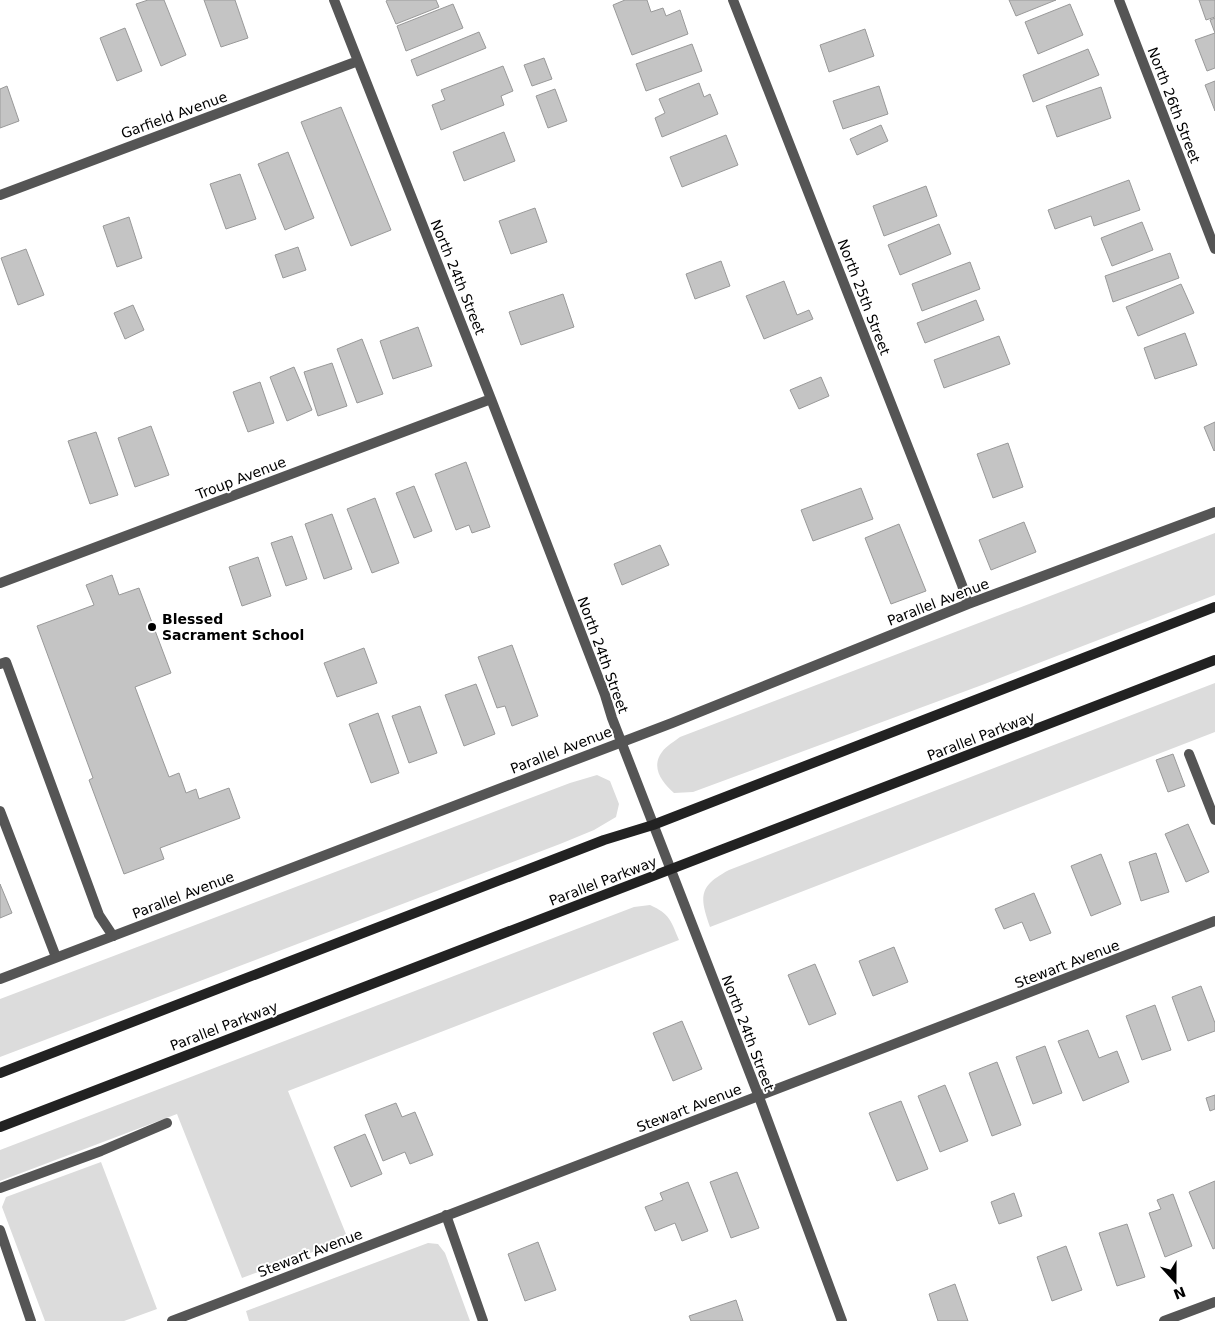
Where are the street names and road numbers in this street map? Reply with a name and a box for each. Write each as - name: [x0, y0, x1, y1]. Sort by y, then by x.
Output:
- street label: North 26th Street: [1145, 45, 1204, 166]
- street label: Garfield Avenue: [119, 88, 229, 142]
- street label: North 24th Street: [428, 217, 489, 337]
- street label: North 25th Street: [835, 237, 894, 358]
- street label: Troup Avenue: [193, 454, 288, 503]
- street label: Parallel Avenue: [885, 575, 991, 629]
- street label: North 24th Street: [574, 595, 632, 716]
- street label: Parallel Parkway: [925, 708, 1037, 764]
- street label: Parallel Avenue: [508, 723, 614, 777]
- street label: Parallel Parkway: [547, 853, 659, 909]
- street label: Parallel Avenue: [130, 868, 236, 922]
- street label: Stewart Avenue: [1012, 937, 1122, 991]
- street label: North 24th Street: [719, 973, 778, 1094]
- street label: Parallel Parkway: [168, 998, 280, 1054]
- street label: Stewart Avenue: [634, 1081, 744, 1135]
- street label: Stewart Avenue: [255, 1226, 365, 1280]

